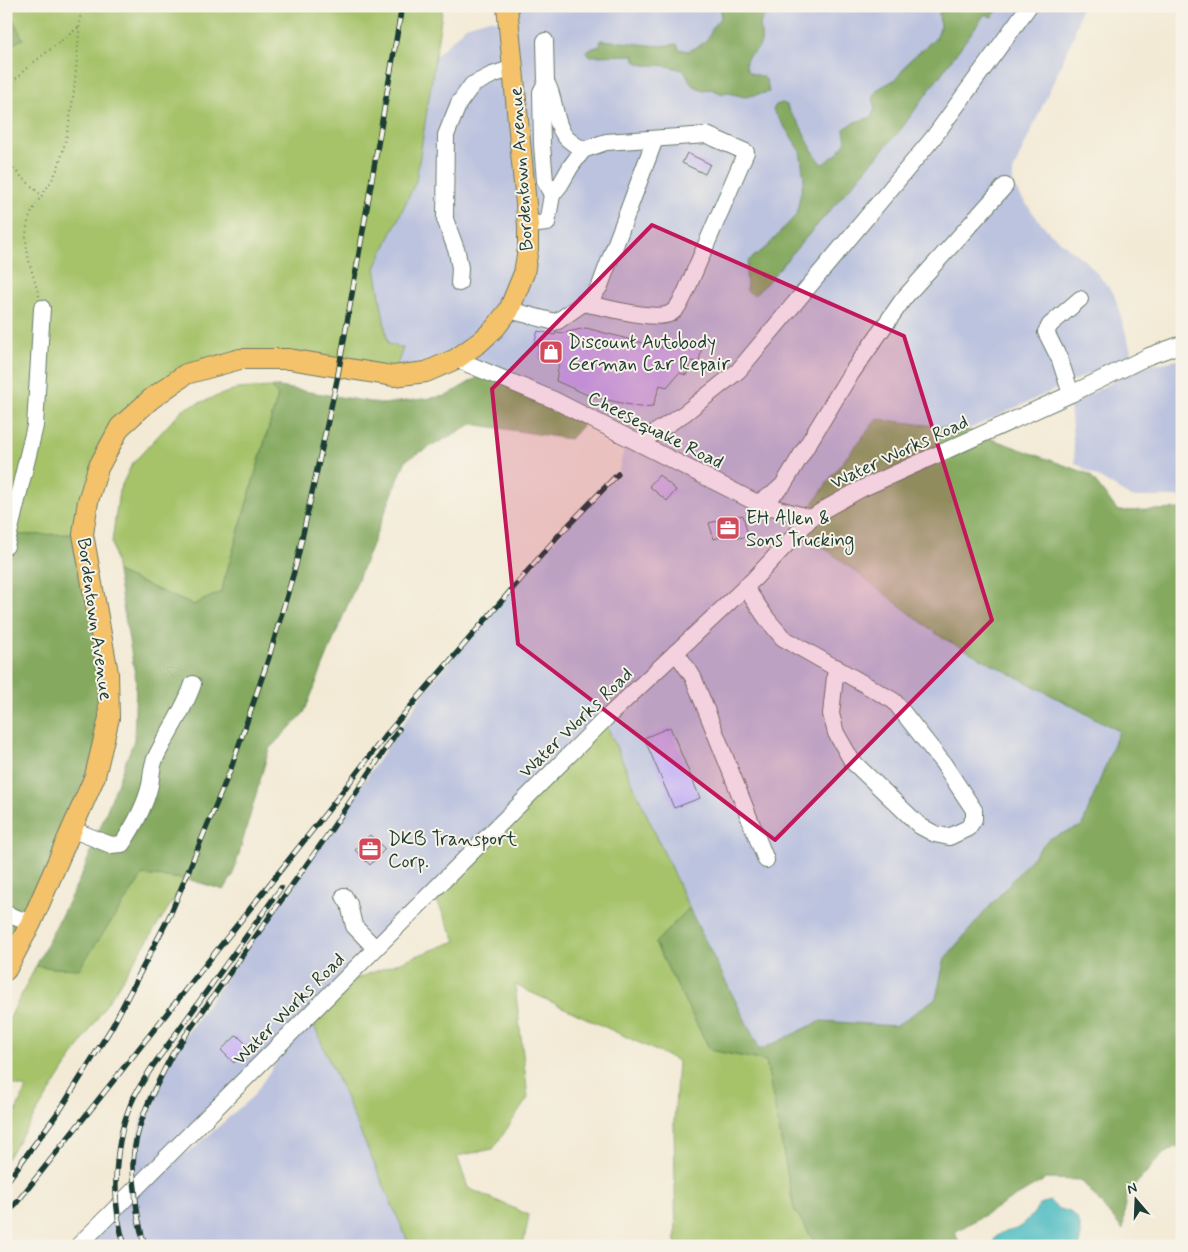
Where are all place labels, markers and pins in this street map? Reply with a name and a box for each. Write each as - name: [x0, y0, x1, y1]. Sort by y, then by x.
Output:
- place label: Discount Autobody German Car Repair: [568, 330, 730, 377]
- shop icon: Discount Autobody German Car Repair: [538, 339, 564, 365]
- place label: EH Allen & Sons Trucking: [746, 506, 854, 555]
- office icon: EH Allen & Sons Trucking: [715, 515, 741, 541]
- place label: DKB Transport Corp.: [388, 827, 517, 874]
- office icon: DKB Transport Corp.: [357, 836, 383, 862]

